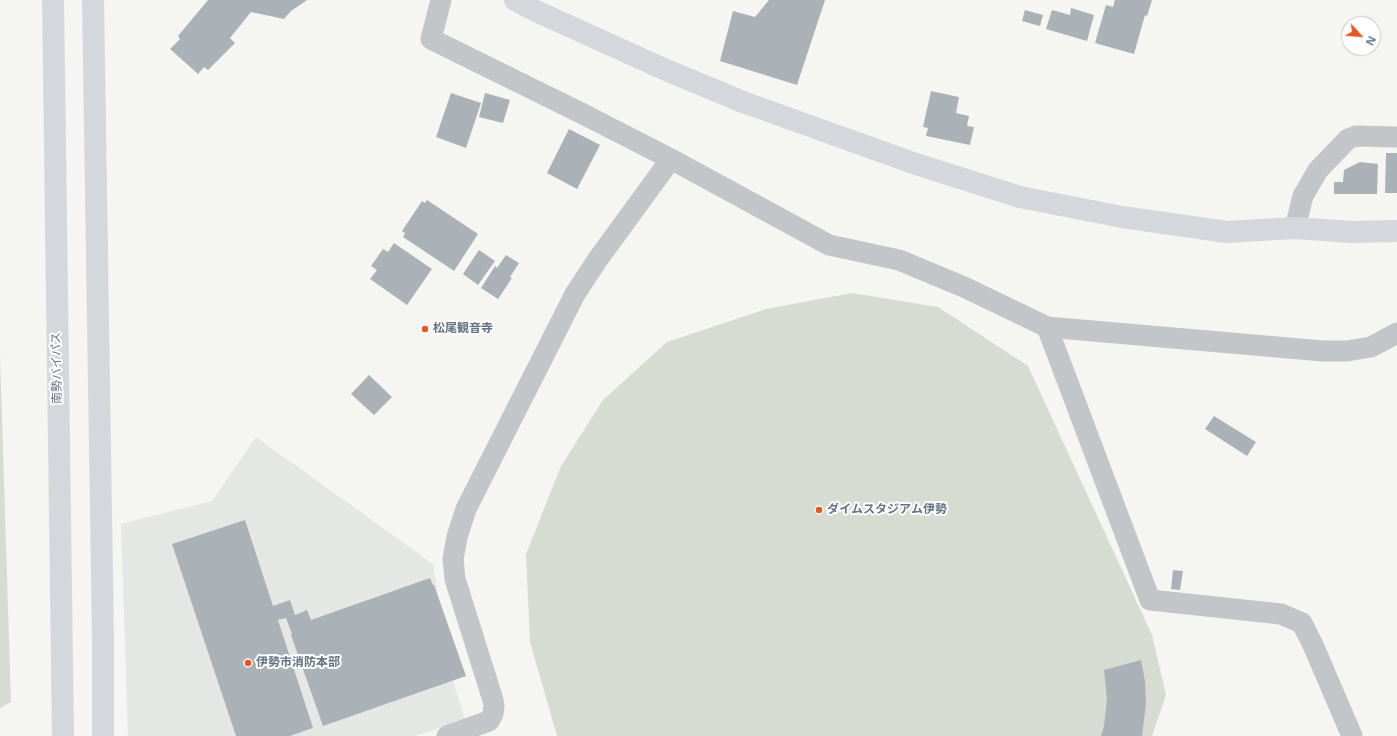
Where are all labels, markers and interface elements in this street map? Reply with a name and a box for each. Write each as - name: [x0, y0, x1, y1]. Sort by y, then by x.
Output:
- north arrow: [1341, 16, 1381, 56]
- text: N: [1363, 34, 1380, 48]
- place label: 松尾観音寺: [433, 322, 493, 336]
- marker: 松尾観音寺: [420, 324, 430, 334]
- street label: 南勢バイパス: [49, 332, 65, 404]
- place label: ダイムスタジアム伊勢: [827, 503, 947, 517]
- marker: ダイムスタジアム伊勢: [814, 505, 824, 515]
- place label: 伊勢市消防本部: [256, 656, 340, 670]
- marker: 伊勢市消防本部: [243, 658, 253, 668]

